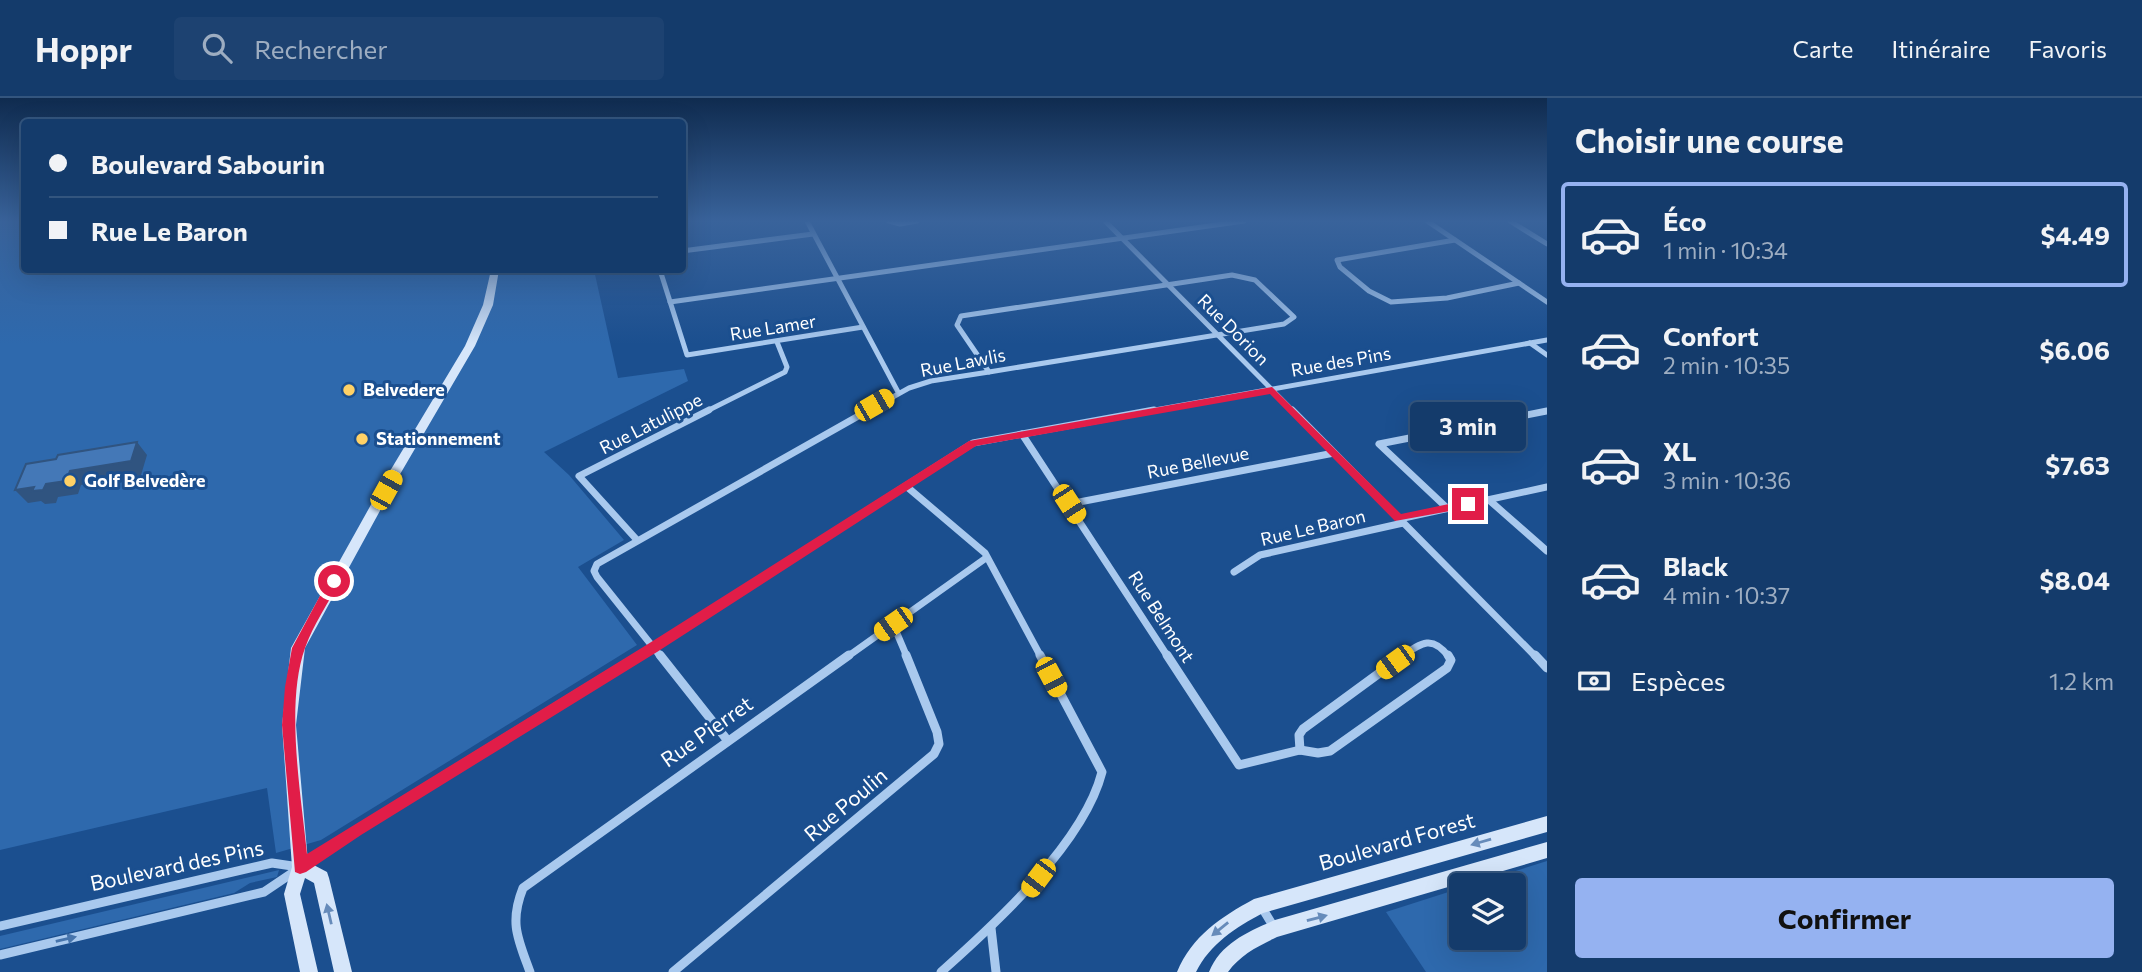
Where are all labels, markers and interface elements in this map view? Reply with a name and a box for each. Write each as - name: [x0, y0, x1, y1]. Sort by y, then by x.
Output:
- search box: [174, 17, 664, 80]
- text: Hoppr: [35, 28, 132, 69]
- icon: search: [198, 29, 236, 67]
- text: Rechercher: [254, 33, 388, 64]
- text: Carte: [1793, 34, 1854, 63]
- text: Itinéraire: [1892, 34, 1991, 63]
- text: Favoris: [2029, 34, 2107, 63]
- text: Choisir une course: [1575, 120, 1844, 160]
- text: Boulevard Sabourin: [91, 148, 325, 179]
- icon: car: [1579, 203, 1642, 266]
- text: Éco: [1663, 205, 1707, 236]
- text: Rue Le Baron: [91, 215, 248, 246]
- text: $4.49: [2041, 219, 2110, 250]
- text: 1 min · 10:34: [1663, 236, 1788, 264]
- street label: Rue Dorion: [1193, 289, 1274, 370]
- street label: Rue Lamer: [728, 309, 818, 345]
- icon: car: [1579, 318, 1642, 381]
- text: Confort: [1663, 320, 1759, 351]
- text: $6.06: [2040, 334, 2110, 365]
- street label: Rue des Pins: [1289, 341, 1392, 381]
- street label: Rue Lawlis: [918, 343, 1007, 381]
- text: 2 min · 10:35: [1663, 351, 1790, 379]
- place label: Belvedere: [363, 378, 445, 400]
- marker: Belvedere: [341, 382, 357, 398]
- car: [851, 385, 898, 425]
- street label: Rue Latulippe: [596, 388, 705, 458]
- callout: 3 min: [1410, 402, 1526, 452]
- text: 3 min: [1439, 412, 1497, 440]
- place label: Stationnement: [376, 427, 501, 449]
- marker: Stationnement: [354, 431, 370, 447]
- icon: car: [1579, 433, 1642, 496]
- text: XL: [1663, 435, 1697, 466]
- street label: Rue Bellevue: [1145, 441, 1251, 483]
- text: $7.63: [2045, 449, 2110, 480]
- text: 3 min · 10:36: [1663, 466, 1791, 494]
- car: [367, 467, 406, 513]
- place label: Golf Belvedère: [84, 469, 205, 491]
- marker: Golf Belvedère: [62, 473, 78, 489]
- car: [1049, 481, 1090, 527]
- route end: [1452, 488, 1484, 520]
- street label: Rue Le Baron: [1258, 504, 1367, 550]
- icon: car: [1579, 548, 1642, 611]
- text: Black: [1663, 550, 1729, 581]
- text: $8.04: [2040, 564, 2110, 595]
- route start: [318, 565, 350, 597]
- street label: Rue Belmont: [1124, 567, 1200, 666]
- text: 4 min · 10:37: [1663, 581, 1790, 609]
- car: [870, 603, 917, 645]
- car: [1372, 641, 1419, 683]
- car: [1032, 654, 1071, 700]
- icon: cash: [1575, 662, 1613, 700]
- text: Espèces: [1631, 665, 1726, 696]
- text: 1.2 km: [2049, 667, 2114, 695]
- street label: Rue Pierret: [655, 690, 757, 772]
- street label: Rue Poulin: [798, 762, 892, 846]
- street label: Boulevard Forest: [1316, 806, 1477, 875]
- street label: Boulevard des Pins: [88, 834, 266, 895]
- one-way arrow: [1470, 837, 1492, 848]
- car: [1017, 855, 1060, 901]
- map controls: [1449, 873, 1526, 950]
- button: layers: [1449, 873, 1526, 950]
- button: Confirmer: [1575, 878, 2114, 958]
- one-way arrow: [323, 903, 334, 925]
- one-way arrow: [1306, 912, 1328, 923]
- one-way arrow: [1212, 921, 1230, 936]
- one-way arrow: [55, 934, 77, 945]

